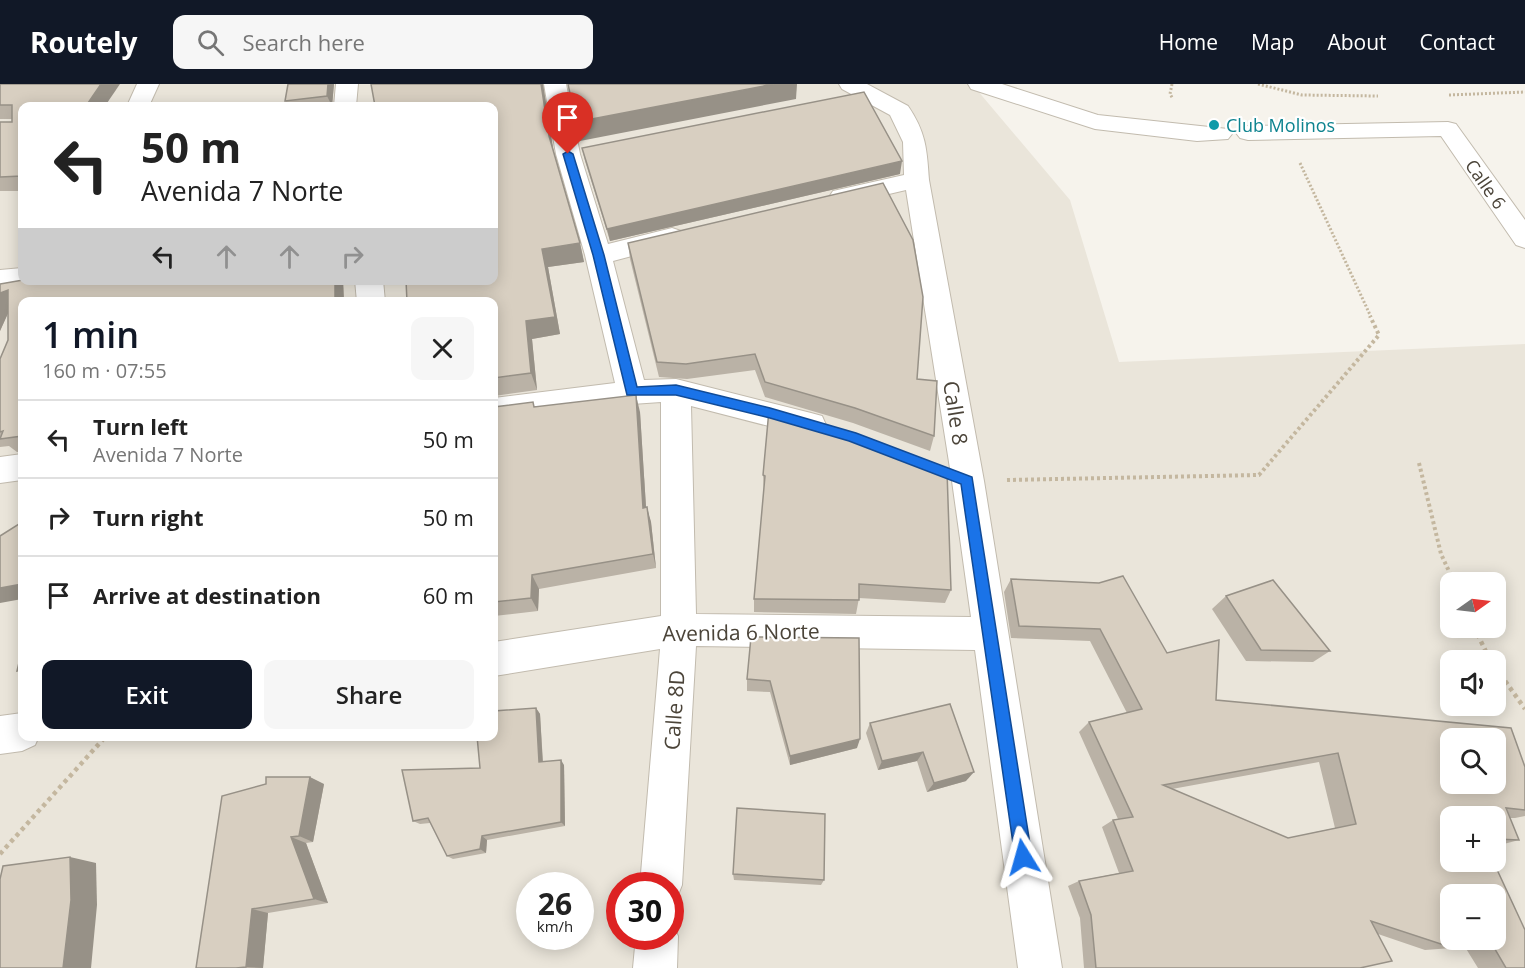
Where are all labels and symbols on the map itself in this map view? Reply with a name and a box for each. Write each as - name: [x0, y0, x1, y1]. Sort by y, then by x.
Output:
- pin: [542, 92, 593, 154]
- place label: Club Molinos: [1226, 113, 1335, 137]
- marker: Club Molinos: [1207, 118, 1221, 132]
- street label: Calle 6: [1460, 154, 1512, 214]
- street label: Calle 8: [937, 379, 975, 447]
- north arrow: [1440, 572, 1506, 638]
- street label: Avenida 6 Norte: [662, 617, 820, 647]
- street label: Calle 8D: [657, 669, 691, 751]
- position arrow: [991, 825, 1055, 889]
- speed limit sign: 30: [606, 872, 684, 950]

